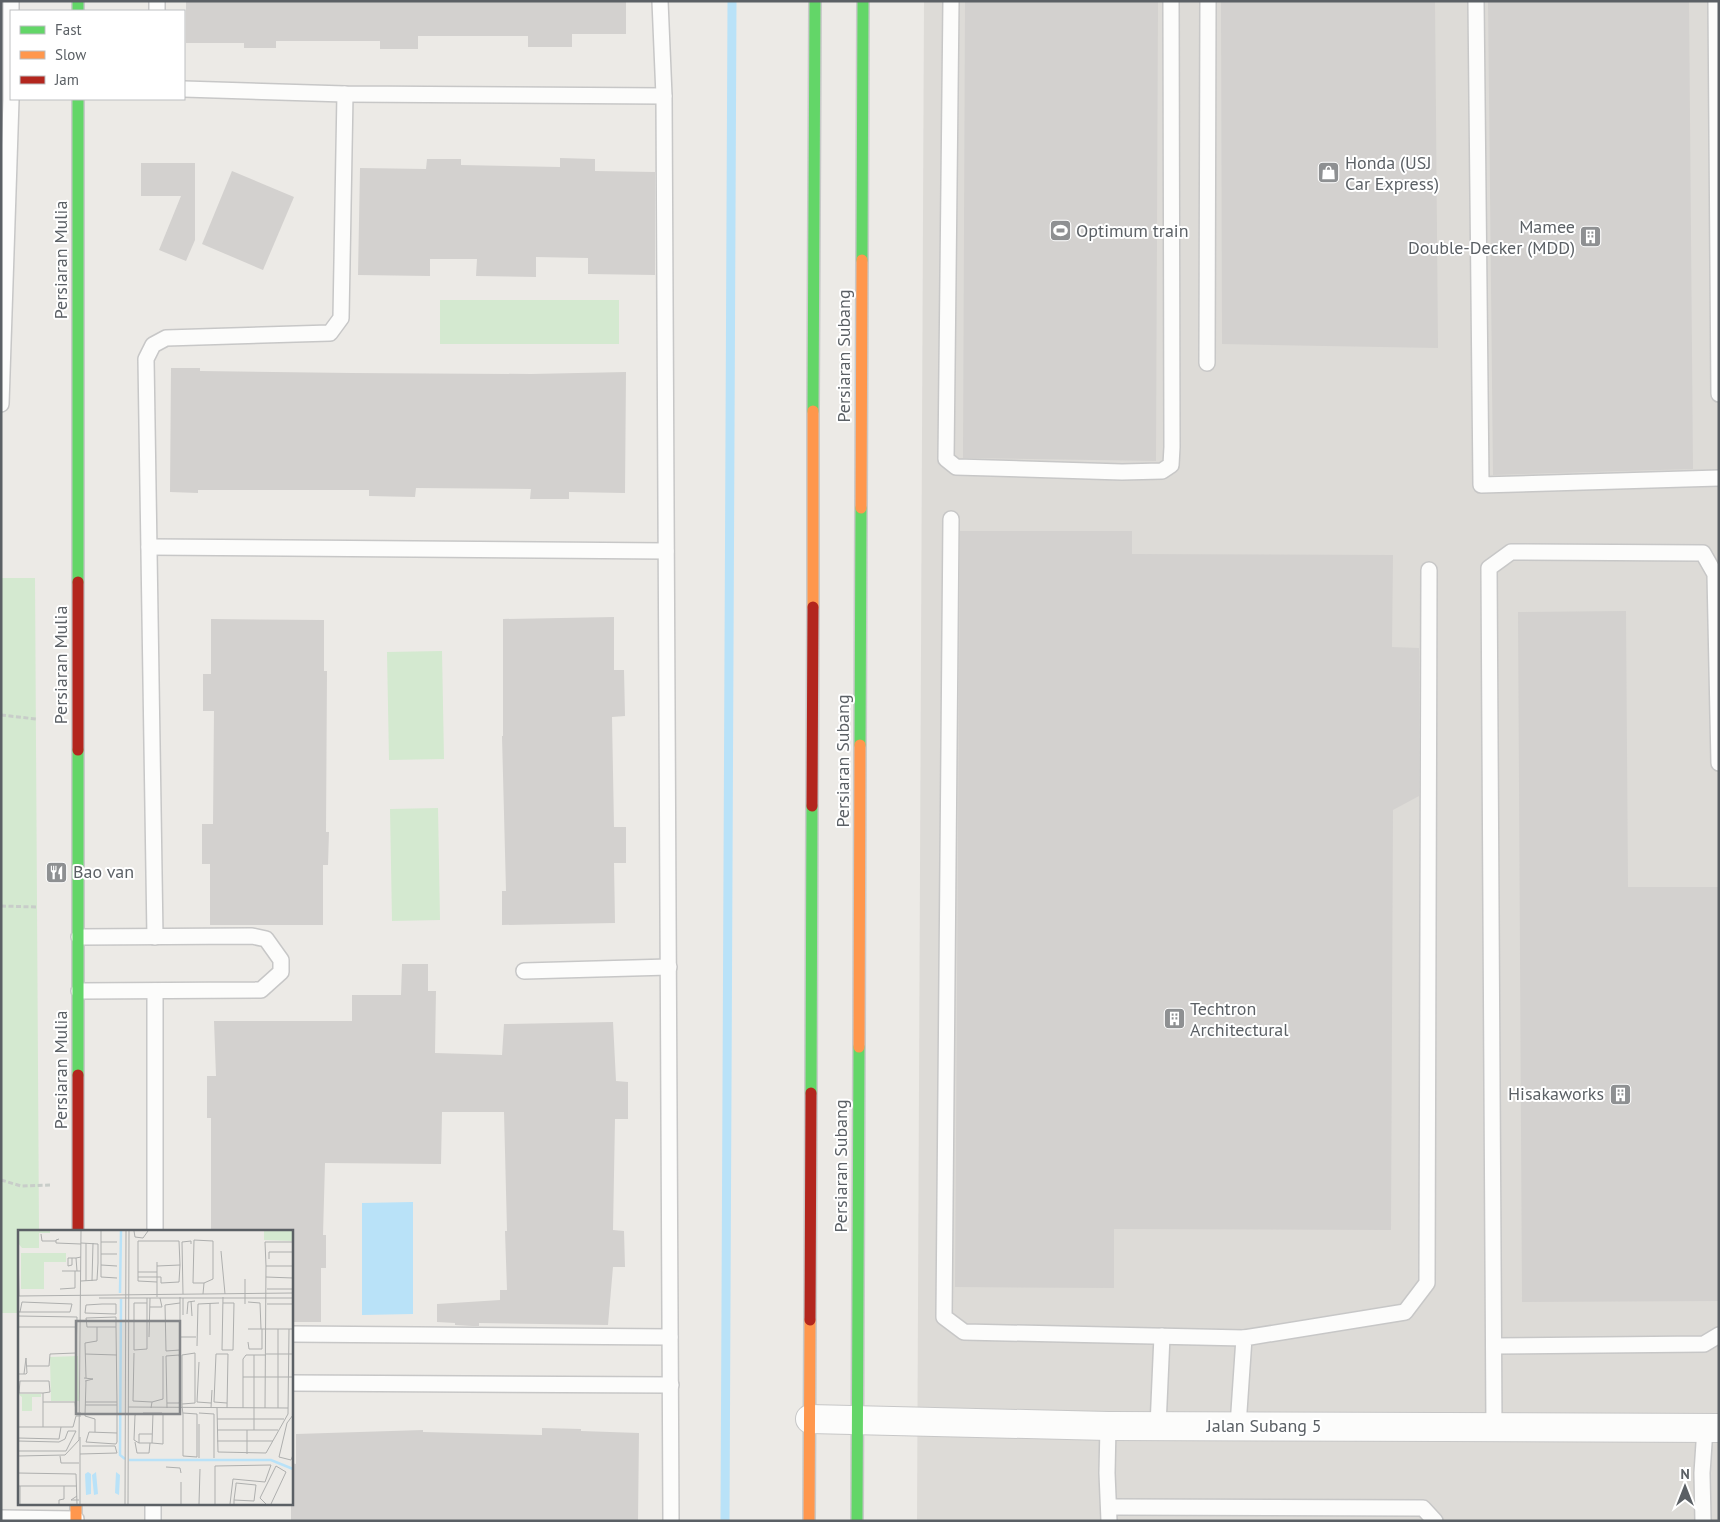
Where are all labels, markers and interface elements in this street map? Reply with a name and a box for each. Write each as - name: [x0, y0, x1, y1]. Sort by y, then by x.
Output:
- legend: [10, 10, 185, 100]
- text: Fast: [55, 20, 82, 39]
- text: Slow: [55, 45, 86, 64]
- text: Jam: [54, 70, 79, 89]
- place label: Honda (USJ Car Express): [1345, 151, 1439, 195]
- shop icon: Honda (USJ Car Express): [1317, 161, 1341, 185]
- street label: Persiaran Mulia: [49, 201, 72, 319]
- place label: Mamee Double-Decker (MDD): [1408, 215, 1575, 259]
- sports icon: Optimum train: [1048, 219, 1072, 243]
- place label: Optimum train: [1076, 219, 1189, 242]
- building icon: Mamee Double-Decker (MDD): [1579, 225, 1603, 249]
- street label: Persiaran Subang: [832, 289, 855, 423]
- street label: Persiaran Mulia: [49, 606, 72, 724]
- street label: Persiaran Subang: [831, 694, 854, 828]
- restaurant icon: Bao van: [45, 860, 69, 884]
- place label: Bao van: [73, 860, 134, 883]
- place label: Techtron Architectural: [1190, 997, 1289, 1041]
- building icon: Techtron Architectural: [1162, 1007, 1186, 1031]
- street label: Persiaran Mulia: [49, 1011, 72, 1129]
- place label: Hisakaworks: [1508, 1082, 1604, 1105]
- building icon: Hisakaworks: [1608, 1082, 1632, 1106]
- street label: Persiaran Subang: [829, 1099, 852, 1233]
- inset map: [18, 1230, 292, 1504]
- street label: Jalan Subang 5: [1205, 1414, 1322, 1437]
- north arrow: [1660, 1462, 1710, 1512]
- text: N: [1680, 1465, 1690, 1483]

